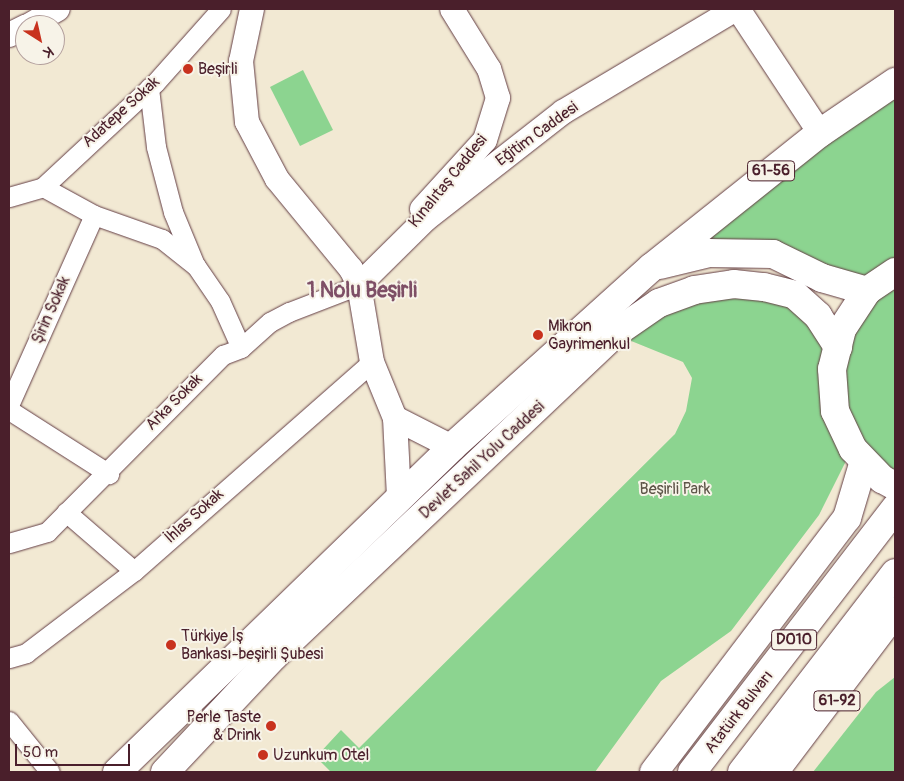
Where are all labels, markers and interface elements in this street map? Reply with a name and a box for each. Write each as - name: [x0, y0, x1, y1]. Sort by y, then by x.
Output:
- north arrow: [15, 15, 65, 65]
- text: K: [40, 42, 57, 61]
- place label: Beşirli: [198, 59, 237, 79]
- marker: Beşirli: [182, 63, 194, 75]
- street label: Adatepe Sokak: [78, 72, 164, 152]
- street label: Eğitim Caddesi: [492, 98, 582, 170]
- street label: Kınalıtaş Caddesi: [405, 131, 491, 231]
- road number: 61-56: [746, 158, 796, 184]
- street label: Şirin Sokak: [28, 273, 74, 347]
- district label: 1 Nolu Beşirli: [307, 278, 417, 304]
- place label: Mikron Gayrimenkul: [548, 316, 630, 354]
- marker: Mikron Gayrimenkul: [532, 329, 544, 341]
- street label: Arka Sokak: [142, 370, 206, 434]
- street label: Devlet Sahil Yolu Caddesi: [415, 397, 549, 523]
- park label: Beşirli Park: [640, 479, 710, 499]
- street label: İhlas Sokak: [161, 485, 227, 547]
- place label: Türkiye İş Bankası-beşirli Şubesi: [181, 626, 323, 664]
- road number: D010: [770, 628, 818, 652]
- marker: Türkiye İş Bankası-beşirli Şubesi: [165, 639, 177, 651]
- street label: Atatürk Bulvarı: [701, 667, 777, 757]
- road number: 61-92: [813, 688, 861, 714]
- place label: Perle Taste & Drink: [187, 707, 261, 745]
- marker: Perle Taste & Drink: [265, 720, 277, 732]
- scale bar: [18, 734, 132, 766]
- text: 50 m: [23, 743, 58, 762]
- place label: Uzunkum Otel: [273, 745, 369, 765]
- marker: Uzunkum Otel: [257, 749, 269, 761]

